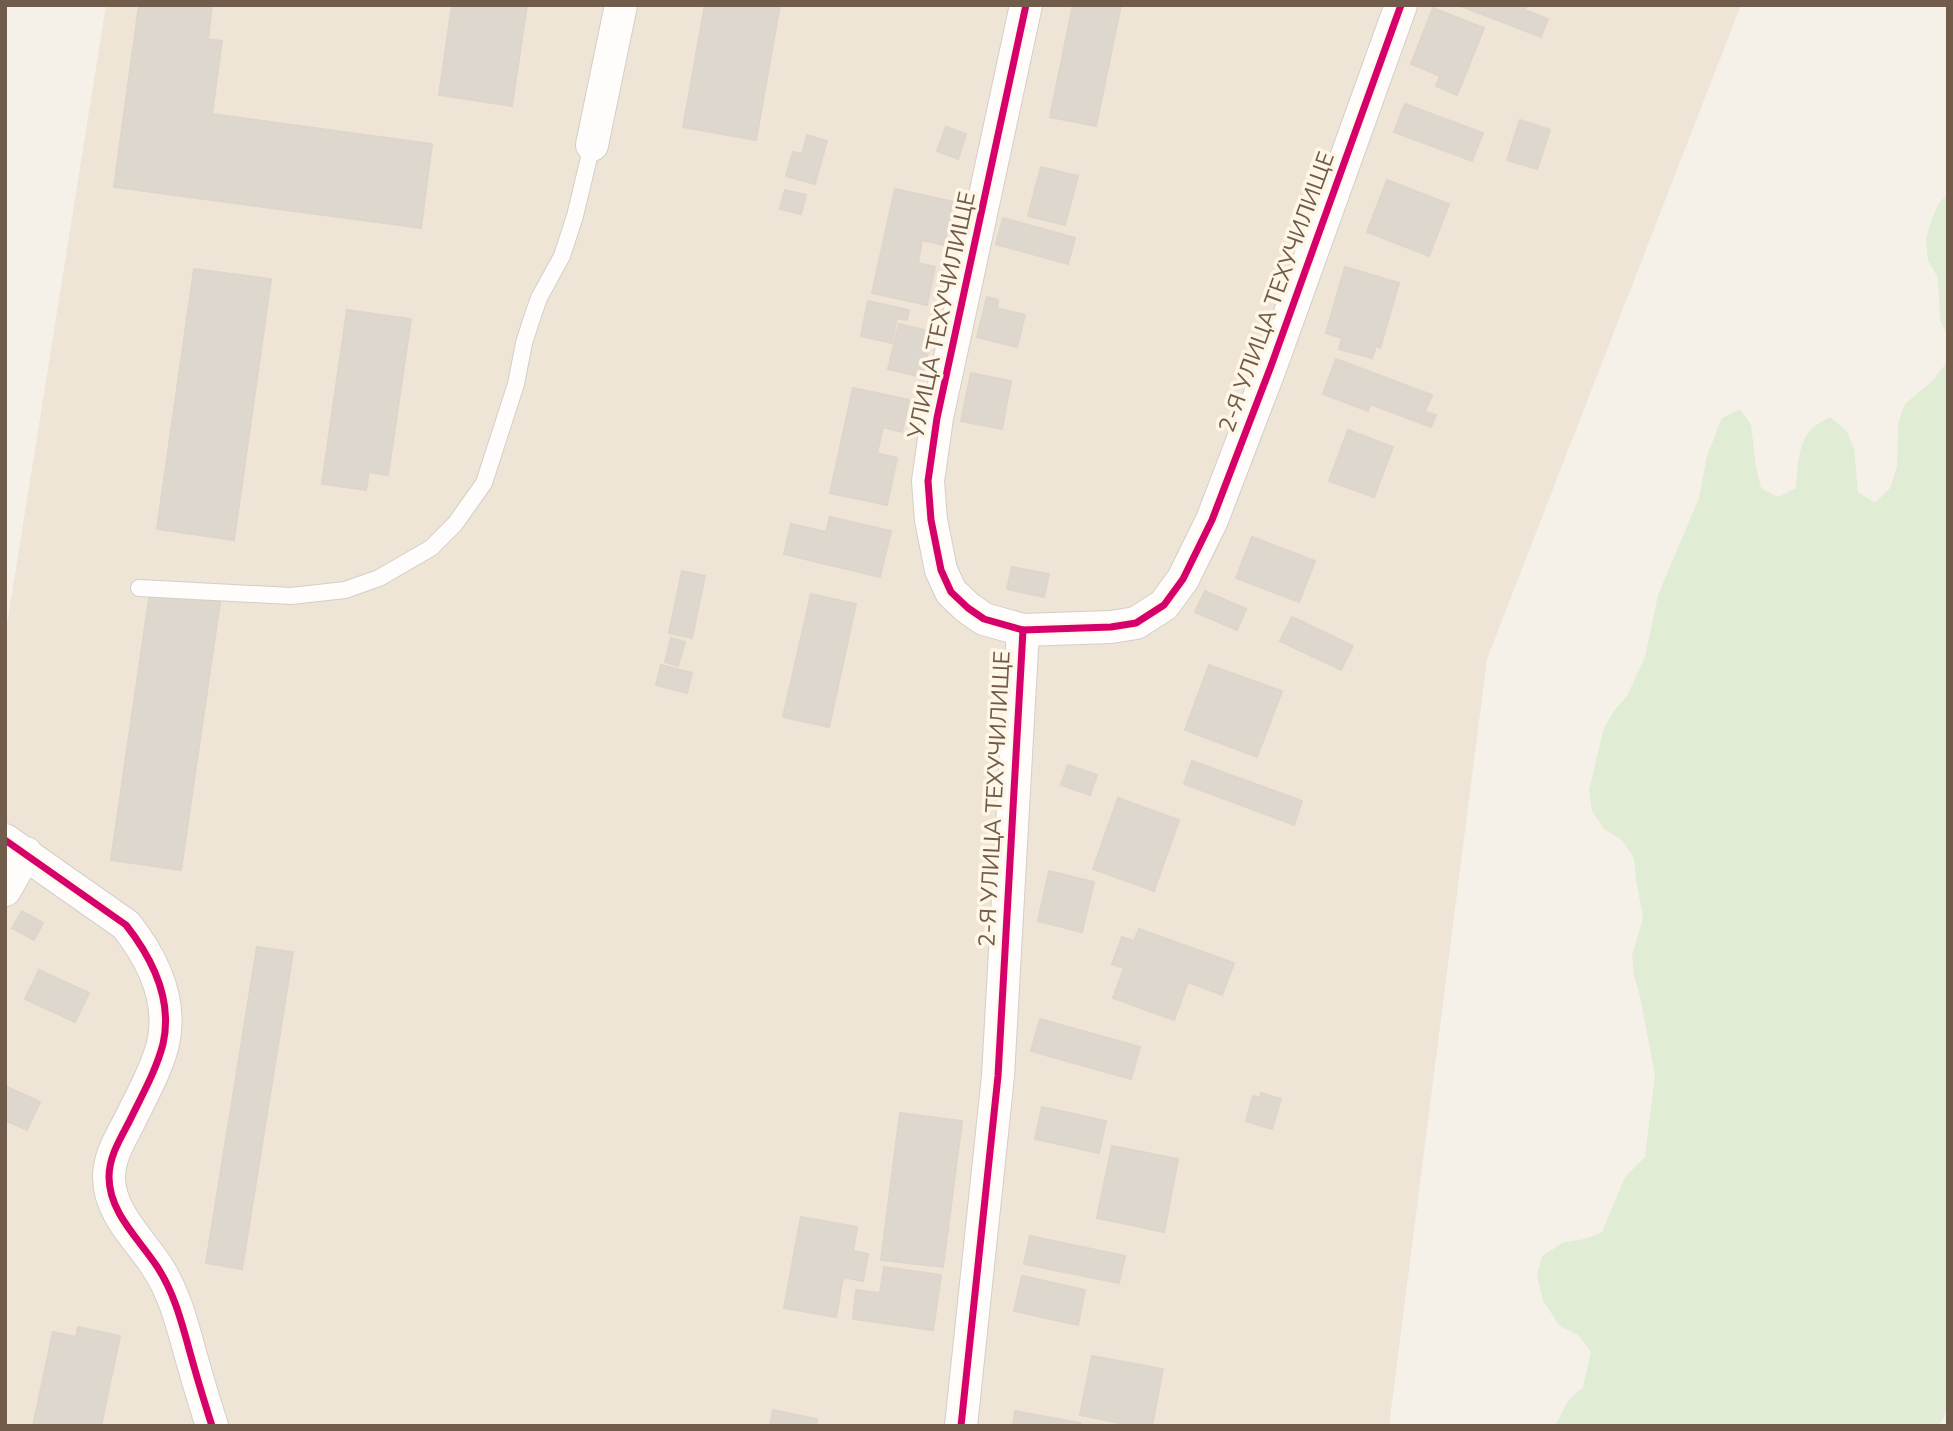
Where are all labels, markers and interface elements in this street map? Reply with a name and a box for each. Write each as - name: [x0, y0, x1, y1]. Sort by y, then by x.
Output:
- street label: 2-Я УЛИЦА ТЕХУЧИЛИЩЕ: [1211, 148, 1342, 437]
- street label: УЛИЦА ТЕХУЧИЛИЩЕ: [900, 189, 983, 442]
- street label: 2-Я УЛИЦА ТЕХУЧИЛИЩЕ: [971, 650, 1018, 948]

